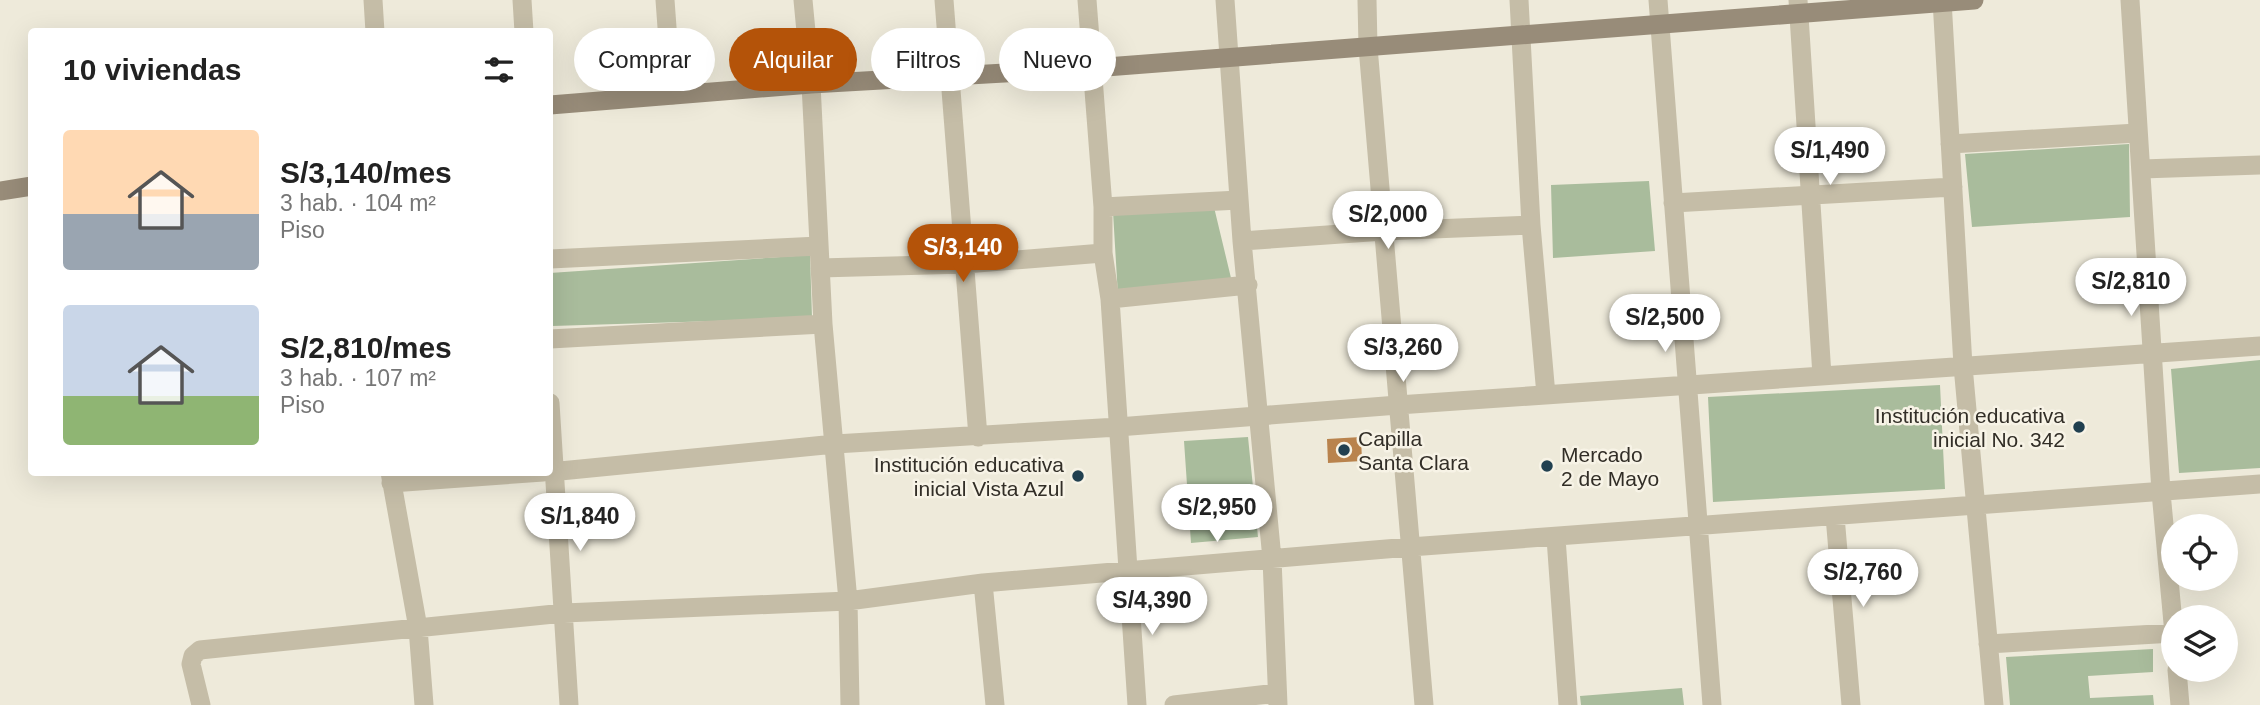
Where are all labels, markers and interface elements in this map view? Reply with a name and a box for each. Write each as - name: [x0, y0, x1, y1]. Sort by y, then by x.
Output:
- chip: Comprar: [574, 28, 715, 91]
- chip: Alquilar: [729, 28, 857, 91]
- chip: Filtros: [871, 28, 985, 91]
- chip: Nuevo: [999, 28, 1116, 91]
- icon: filters: [480, 51, 518, 89]
- text: 10 viviendas: [63, 53, 241, 86]
- pin: S/1,490: [1765, 128, 1895, 187]
- text: S/1,490: [1790, 137, 1870, 163]
- text: S/3,140/mes: [280, 156, 452, 189]
- icon: home: [119, 158, 203, 242]
- text: 3 hab. · 104 m²: [280, 190, 436, 216]
- pin: S/2,000: [1323, 191, 1453, 251]
- text: S/2,000: [1348, 201, 1428, 227]
- text: Piso: [280, 217, 325, 243]
- pin: S/3,140: [898, 224, 1028, 284]
- text: S/3,140: [923, 234, 1003, 260]
- pin: S/2,810: [2066, 258, 2196, 318]
- text: S/2,810: [2091, 268, 2171, 294]
- pin: S/2,500: [1600, 294, 1730, 354]
- text: S/2,500: [1625, 304, 1705, 330]
- pin: S/3,260: [1338, 324, 1468, 384]
- text: S/2,810/mes: [280, 331, 452, 364]
- icon: home: [119, 333, 203, 417]
- text: S/3,260: [1363, 334, 1443, 360]
- text: 3 hab. · 107 m²: [280, 365, 436, 391]
- text: Piso: [280, 392, 325, 418]
- place label: Institución educativa inicial No. 342: [1875, 404, 2065, 451]
- marker: Institución educativa inicial No. 342: [2071, 419, 2087, 435]
- place label: Capilla Santa Clara: [1358, 427, 1469, 474]
- marker: Capilla Santa Clara: [1336, 442, 1352, 458]
- place label: Mercado 2 de Mayo: [1561, 443, 1659, 490]
- place label: Institución educativa inicial Vista Azul: [874, 453, 1064, 500]
- marker: Mercado 2 de Mayo: [1539, 458, 1555, 474]
- marker: Institución educativa inicial Vista Azul: [1070, 468, 1086, 484]
- pin: S/2,950: [1152, 484, 1282, 544]
- pin: S/1,840: [515, 494, 645, 553]
- text: S/2,950: [1177, 494, 1257, 520]
- text: S/1,840: [540, 503, 620, 529]
- map controls: [2161, 514, 2238, 682]
- button: locate: [2161, 514, 2238, 591]
- pin: S/2,760: [1798, 550, 1928, 609]
- text: S/2,760: [1823, 559, 1903, 585]
- pin: S/4,390: [1087, 578, 1217, 637]
- text: S/4,390: [1112, 587, 1192, 613]
- button: layers: [2161, 605, 2238, 682]

